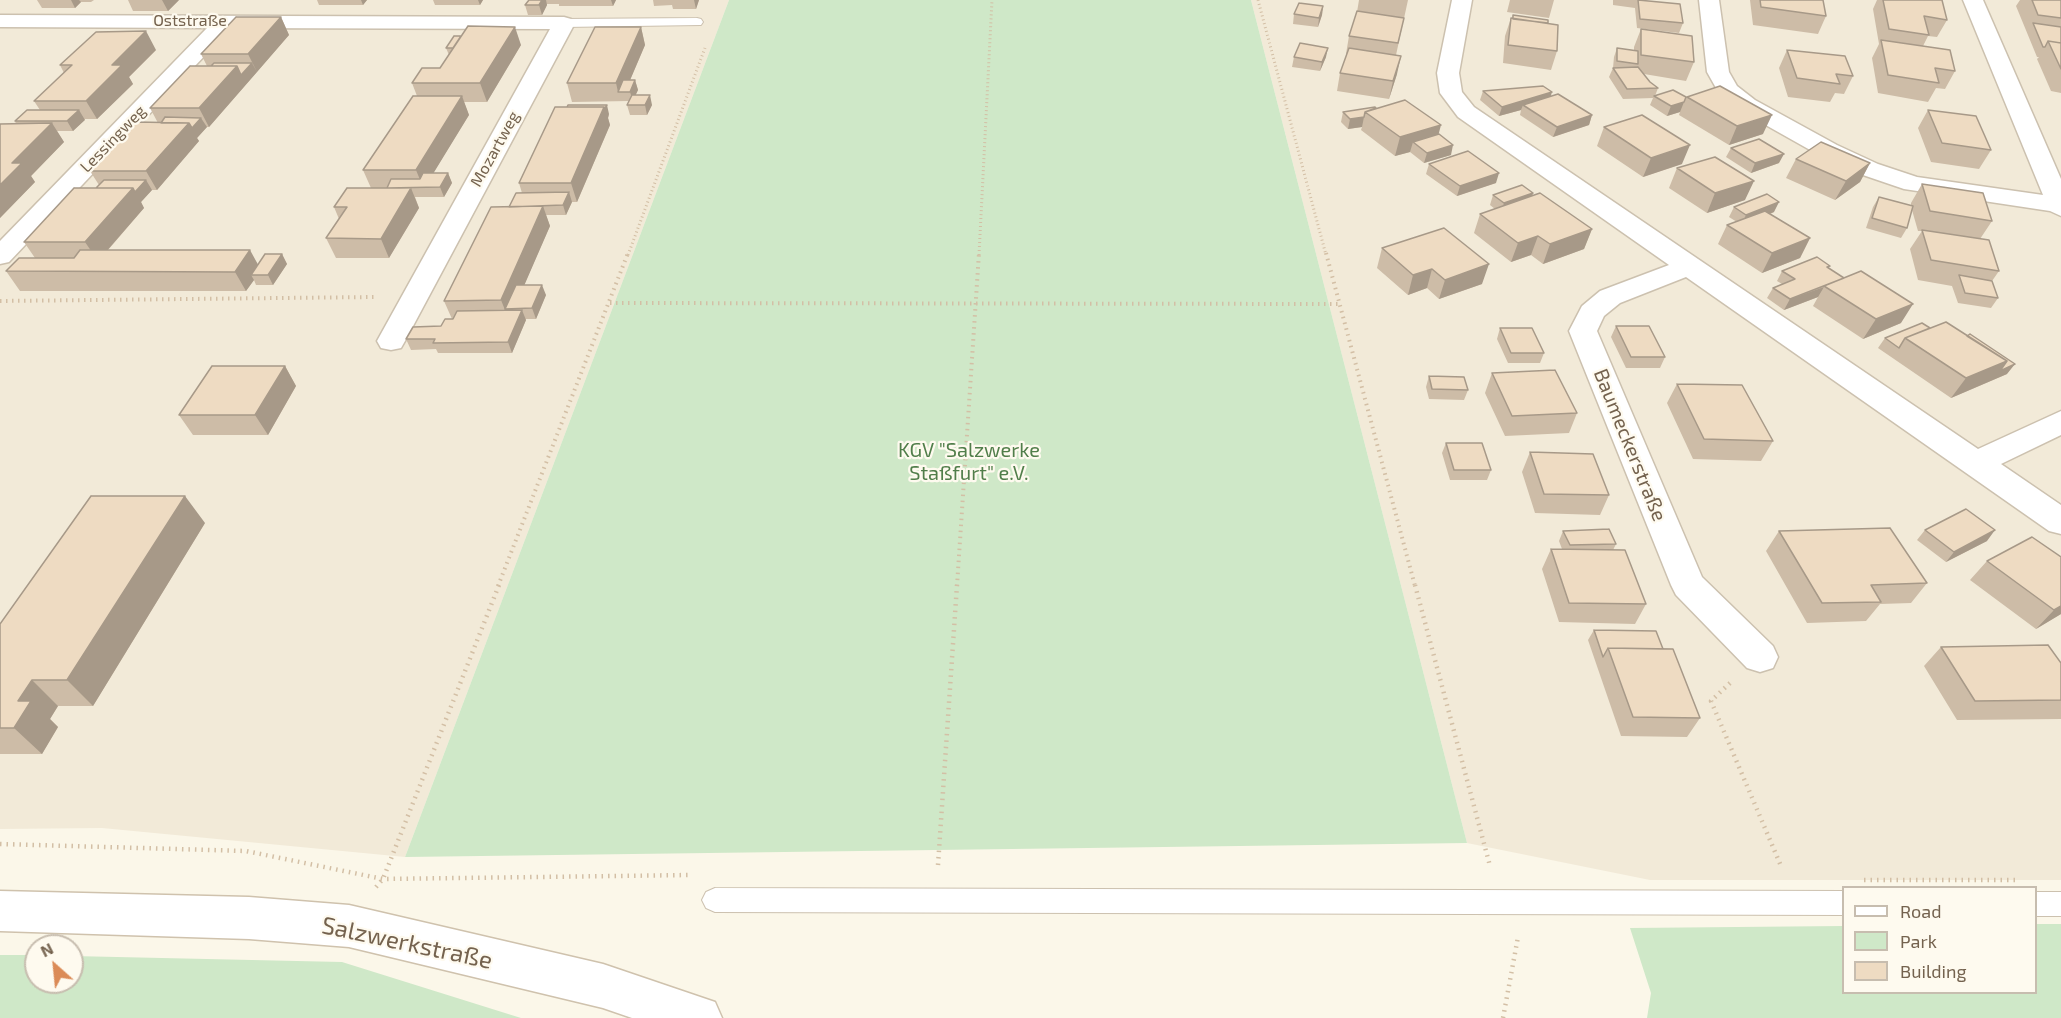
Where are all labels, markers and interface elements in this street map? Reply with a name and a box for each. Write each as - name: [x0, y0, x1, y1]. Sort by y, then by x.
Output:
- street label: Oststraße: [153, 11, 227, 31]
- street label: Lessingweg: [76, 101, 150, 177]
- street label: Mozartweg: [466, 108, 524, 190]
- street label: Baumeckerstraße: [1588, 365, 1672, 525]
- park label: KGV "Salzwerke Staßfurt" e.V.: [898, 438, 1040, 485]
- legend: [1842, 886, 2037, 994]
- text: Road: [1900, 900, 1941, 922]
- street label: Salzwerkstraße: [319, 911, 495, 975]
- text: Park: [1900, 930, 1937, 952]
- north arrow: [24, 934, 84, 994]
- text: N: [37, 938, 56, 960]
- text: Building: [1900, 960, 1967, 982]

